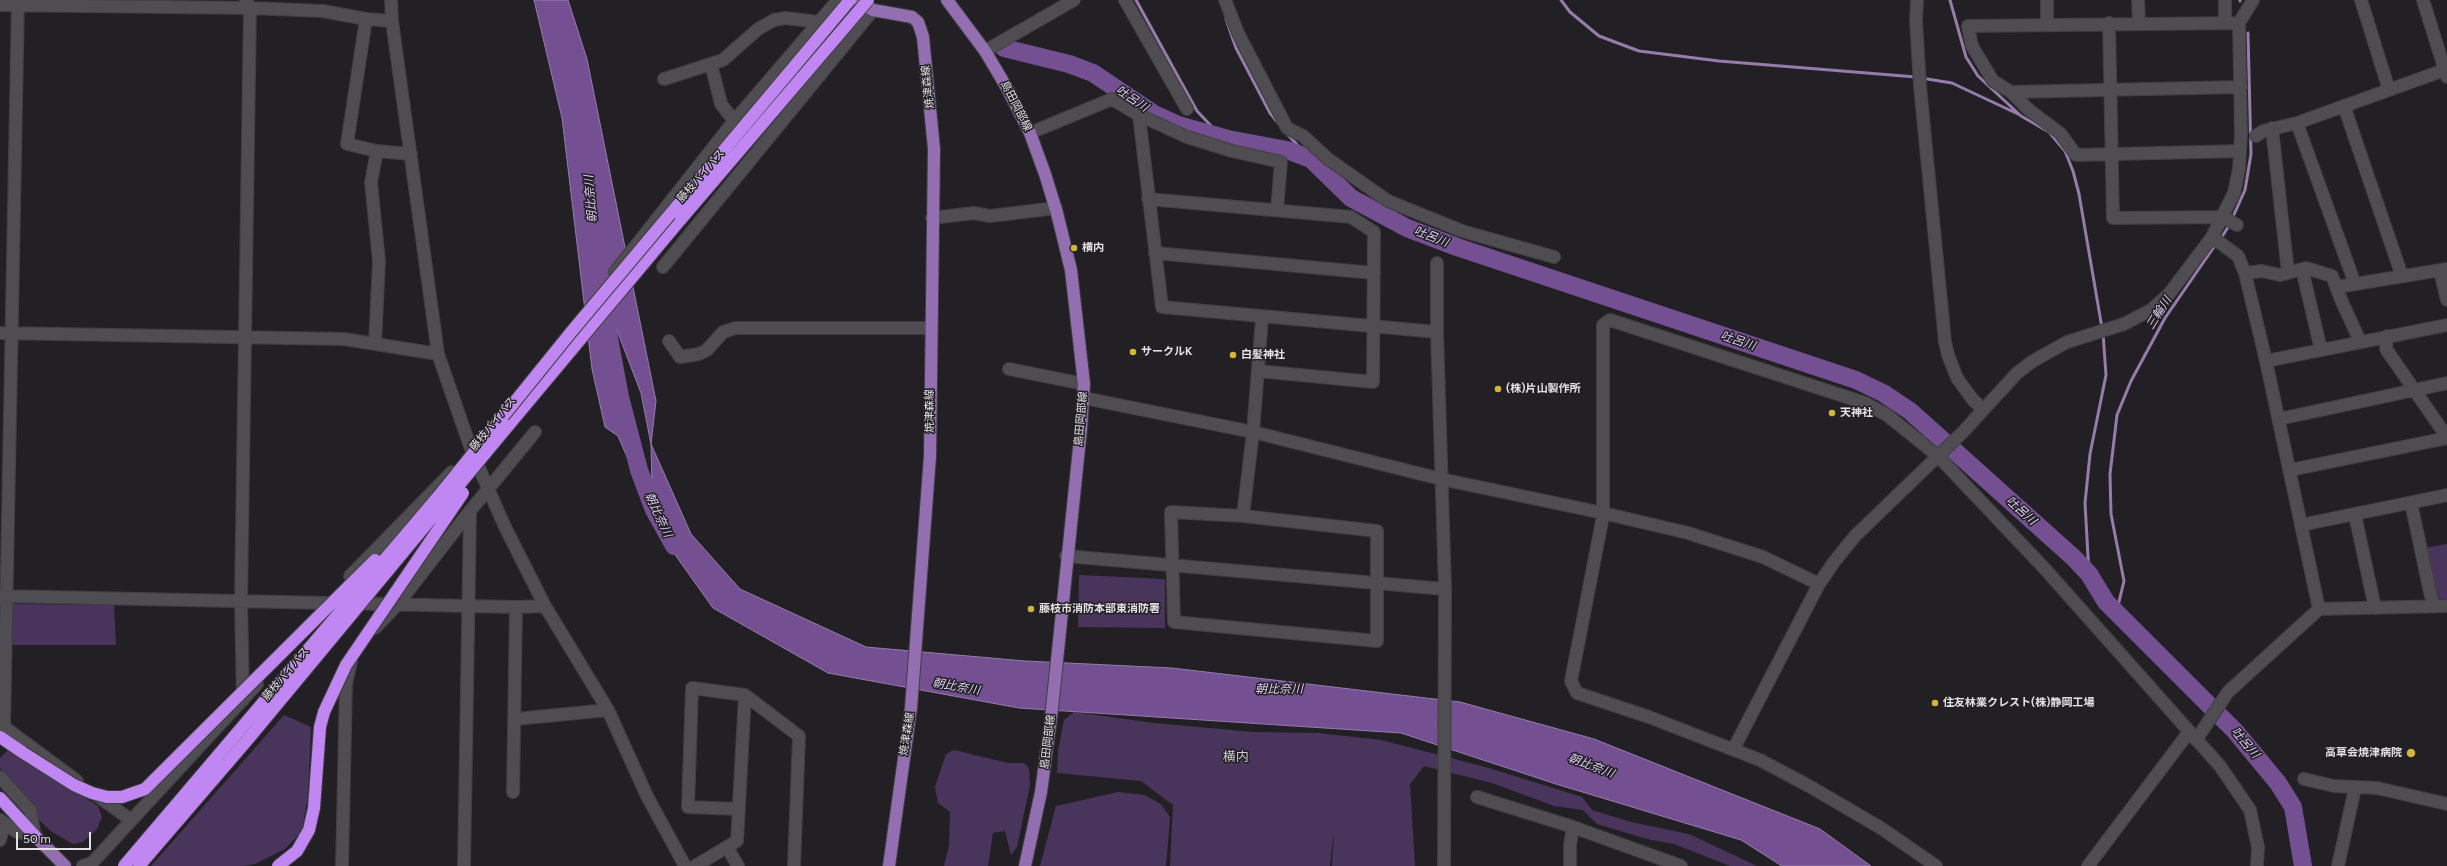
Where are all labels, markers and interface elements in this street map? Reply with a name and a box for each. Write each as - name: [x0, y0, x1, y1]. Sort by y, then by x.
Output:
- street label: 焼津森線: [919, 64, 937, 110]
- street label: 島田岡部線: [998, 79, 1034, 133]
- water label: 吐呂川: [1113, 83, 1151, 115]
- street label: 藤枝バイパス: [674, 147, 728, 205]
- water label: 朝比奈川: [582, 174, 600, 224]
- water label: 吐呂川: [1412, 224, 1450, 250]
- place label: 横内: [1082, 241, 1104, 255]
- marker: 横内: [1069, 243, 1079, 253]
- water label: 三輪川: [2143, 294, 2175, 332]
- water label: 吐呂川: [1719, 329, 1757, 353]
- place label: サークルK: [1141, 345, 1192, 359]
- marker: サークルK: [1128, 347, 1138, 357]
- place label: 白髪神社: [1241, 348, 1285, 362]
- marker: 白髪神社: [1228, 350, 1238, 360]
- place label: (株)片山製作所: [1506, 382, 1580, 396]
- marker: (株)片山製作所: [1493, 384, 1503, 394]
- street label: 焼津森線: [923, 389, 937, 433]
- street label: 島田岡部線: [1072, 391, 1090, 447]
- street label: 藤枝バイパス: [467, 394, 519, 454]
- place label: 天神社: [1840, 406, 1873, 420]
- marker: 天神社: [1827, 408, 1837, 418]
- water label: 朝比奈川: [641, 490, 675, 540]
- water label: 吐呂川: [2003, 494, 2039, 528]
- place label: 藤枝市消防本部東消防署: [1039, 602, 1160, 616]
- marker: 藤枝市消防本部東消防署: [1026, 604, 1036, 614]
- street label: 藤枝バイパス: [260, 644, 312, 704]
- water label: 朝比奈川: [931, 676, 981, 698]
- water label: 朝比奈川: [1255, 682, 1303, 696]
- place label: 住友林業クレスト(株)静岡工場: [1943, 696, 2094, 710]
- marker: 住友林業クレスト(株)静岡工場: [1930, 698, 1940, 708]
- street label: 焼津森線: [897, 711, 917, 757]
- street label: 島田岡部線: [1038, 714, 1058, 770]
- water label: 吐呂川: [2228, 725, 2262, 761]
- place label: 高草会焼津病院: [2325, 746, 2402, 760]
- marker: 高草会焼津病院: [2405, 747, 2417, 759]
- district label: 横内: [1223, 749, 1249, 765]
- water label: 朝比奈川: [1566, 751, 1616, 781]
- scale bar: [18, 824, 93, 850]
- text: 50 m: [23, 832, 51, 846]

